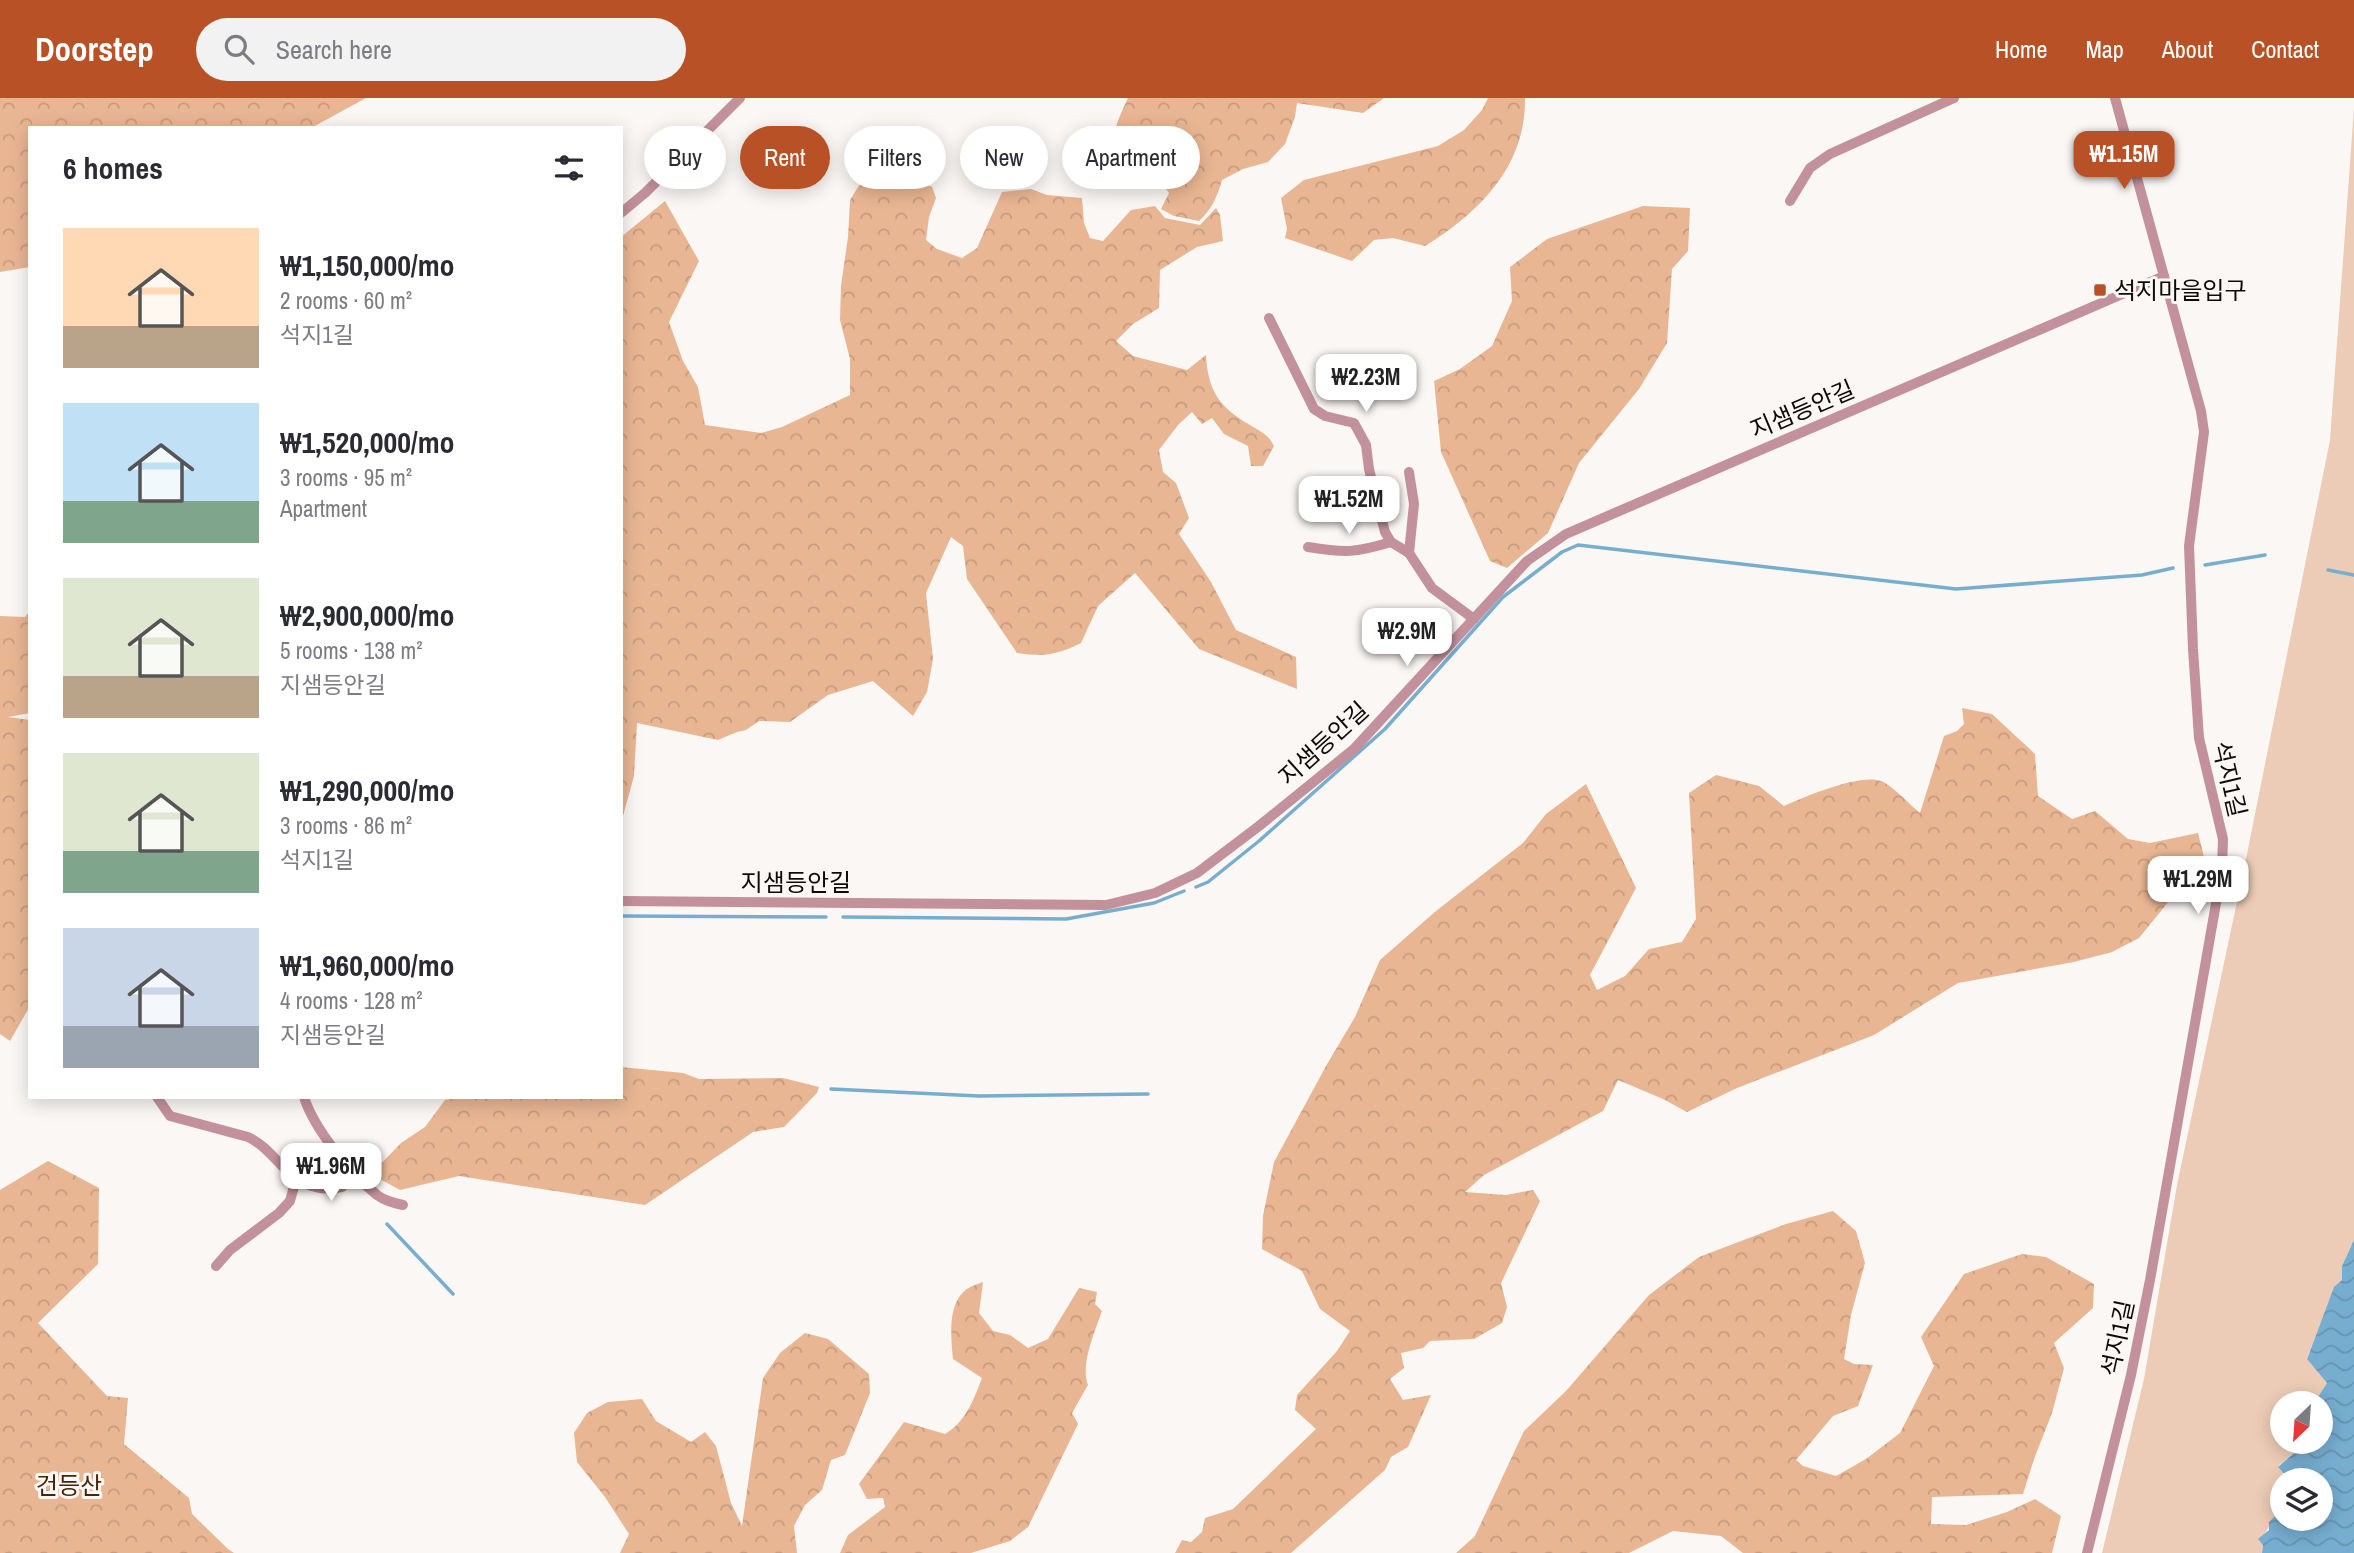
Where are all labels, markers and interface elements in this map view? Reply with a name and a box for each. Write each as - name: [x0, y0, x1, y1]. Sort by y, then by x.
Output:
- search box: [196, 18, 686, 81]
- text: Doorstep: [35, 27, 154, 71]
- icon: search: [220, 30, 258, 68]
- text: Search here: [276, 32, 392, 67]
- text: Home: [1995, 33, 2047, 65]
- text: Map: [2085, 33, 2124, 65]
- text: About: [2162, 33, 2213, 65]
- text: Contact: [2251, 33, 2319, 65]
- chip: Buy: [644, 126, 726, 189]
- chip: Rent: [740, 126, 830, 189]
- chip: Filters: [844, 126, 946, 189]
- chip: New: [960, 126, 1048, 189]
- chip: Apartment: [1062, 126, 1200, 189]
- pin: ₩1.15M: [2067, 132, 2181, 191]
- text: ₩1.15M: [2090, 138, 2158, 169]
- text: 6 homes: [63, 148, 163, 188]
- icon: filters: [550, 149, 588, 187]
- text: ₩1,150,000/mo: [280, 245, 455, 285]
- icon: home: [119, 256, 203, 340]
- place label: 석지마을입구: [2114, 274, 2246, 306]
- marker: 석지마을입구: [2092, 282, 2108, 298]
- text: 2 rooms · 60 m²: [280, 285, 412, 316]
- text: 석지1길: [280, 319, 354, 350]
- pin: ₩2.23M: [1309, 354, 1423, 414]
- text: ₩2.23M: [1332, 361, 1400, 392]
- street label: 지샘등안길: [1745, 373, 1859, 445]
- text: ₩1,520,000/mo: [280, 422, 455, 462]
- icon: home: [119, 431, 203, 515]
- text: 3 rooms · 95 m²: [280, 462, 412, 493]
- pin: ₩1.52M: [1292, 476, 1406, 536]
- text: ₩1.52M: [1315, 483, 1383, 514]
- text: Apartment: [280, 493, 367, 524]
- text: ₩2,900,000/mo: [280, 595, 455, 635]
- icon: home: [119, 606, 203, 690]
- pin: ₩2.9M: [1358, 608, 1456, 668]
- text: ₩2.9M: [1378, 615, 1436, 646]
- text: 5 rooms · 138 m²: [280, 635, 423, 666]
- text: 지샘등안길: [280, 669, 386, 700]
- street label: 지샘등안길: [1271, 694, 1375, 792]
- street label: 석지1길: [2206, 738, 2254, 820]
- text: ₩1,290,000/mo: [280, 770, 455, 810]
- icon: home: [119, 781, 203, 865]
- text: 3 rooms · 86 m²: [280, 810, 412, 841]
- text: 석지1길: [280, 844, 354, 875]
- pin: ₩1.29M: [2141, 856, 2255, 916]
- text: ₩1.29M: [2164, 863, 2232, 894]
- street label: 지샘등안길: [741, 866, 851, 898]
- text: ₩1,960,000/mo: [280, 945, 455, 985]
- icon: home: [119, 956, 203, 1040]
- text: 4 rooms · 128 m²: [280, 985, 423, 1016]
- text: 지샘등안길: [280, 1019, 386, 1050]
- pin: ₩1.96M: [274, 1144, 388, 1203]
- text: ₩1.96M: [297, 1150, 365, 1181]
- street label: 석지1길: [2093, 1297, 2141, 1379]
- north arrow: [2270, 1391, 2333, 1454]
- map controls: [2270, 1391, 2333, 1531]
- button: layers: [2270, 1468, 2333, 1531]
- park label: 건등산: [36, 1469, 102, 1501]

